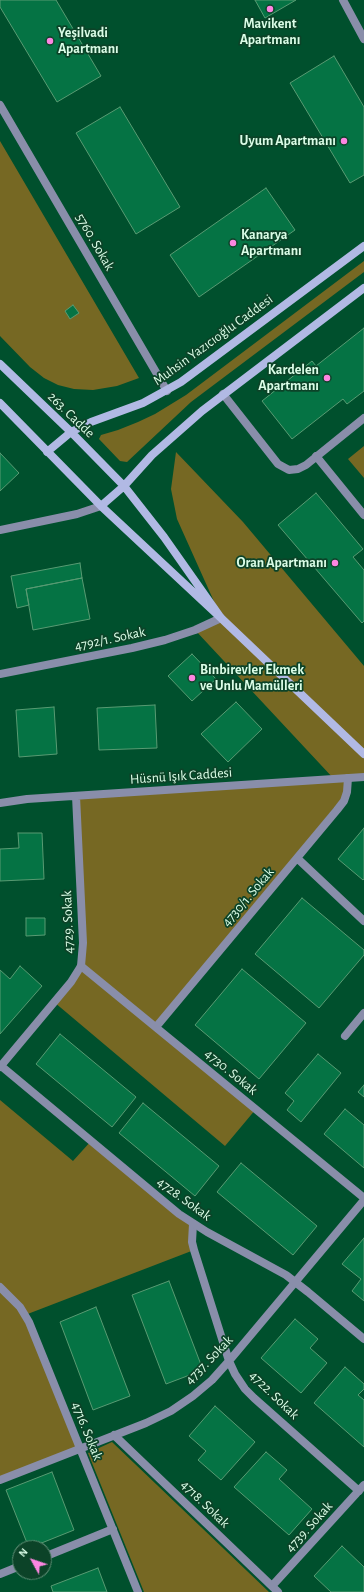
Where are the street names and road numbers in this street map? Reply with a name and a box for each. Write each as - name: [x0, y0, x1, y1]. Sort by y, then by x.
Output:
- street label: 5760. Sokak: [72, 210, 118, 274]
- street label: Muhsin Yazıcıoğlu Caddesi: [150, 291, 276, 389]
- street label: 263. Cadde: [44, 388, 98, 442]
- street label: 4792/1. Sokak: [73, 623, 147, 655]
- street label: Hüsnü Işık Caddesi: [129, 764, 233, 788]
- street label: 4730/1. Sokak: [218, 864, 278, 930]
- street label: 4729. Sokak: [59, 890, 77, 954]
- street label: 4730. Sokak: [201, 1046, 261, 1098]
- street label: 4728. Sokak: [153, 1174, 215, 1224]
- street label: 4737. Sokak: [181, 1332, 237, 1388]
- street label: 4722. Sokak: [246, 1367, 302, 1423]
- street label: 4716. Sokak: [68, 1399, 106, 1463]
- street label: 4718. Sokak: [177, 1477, 233, 1531]
- street label: 4739. Sokak: [282, 1498, 336, 1556]

